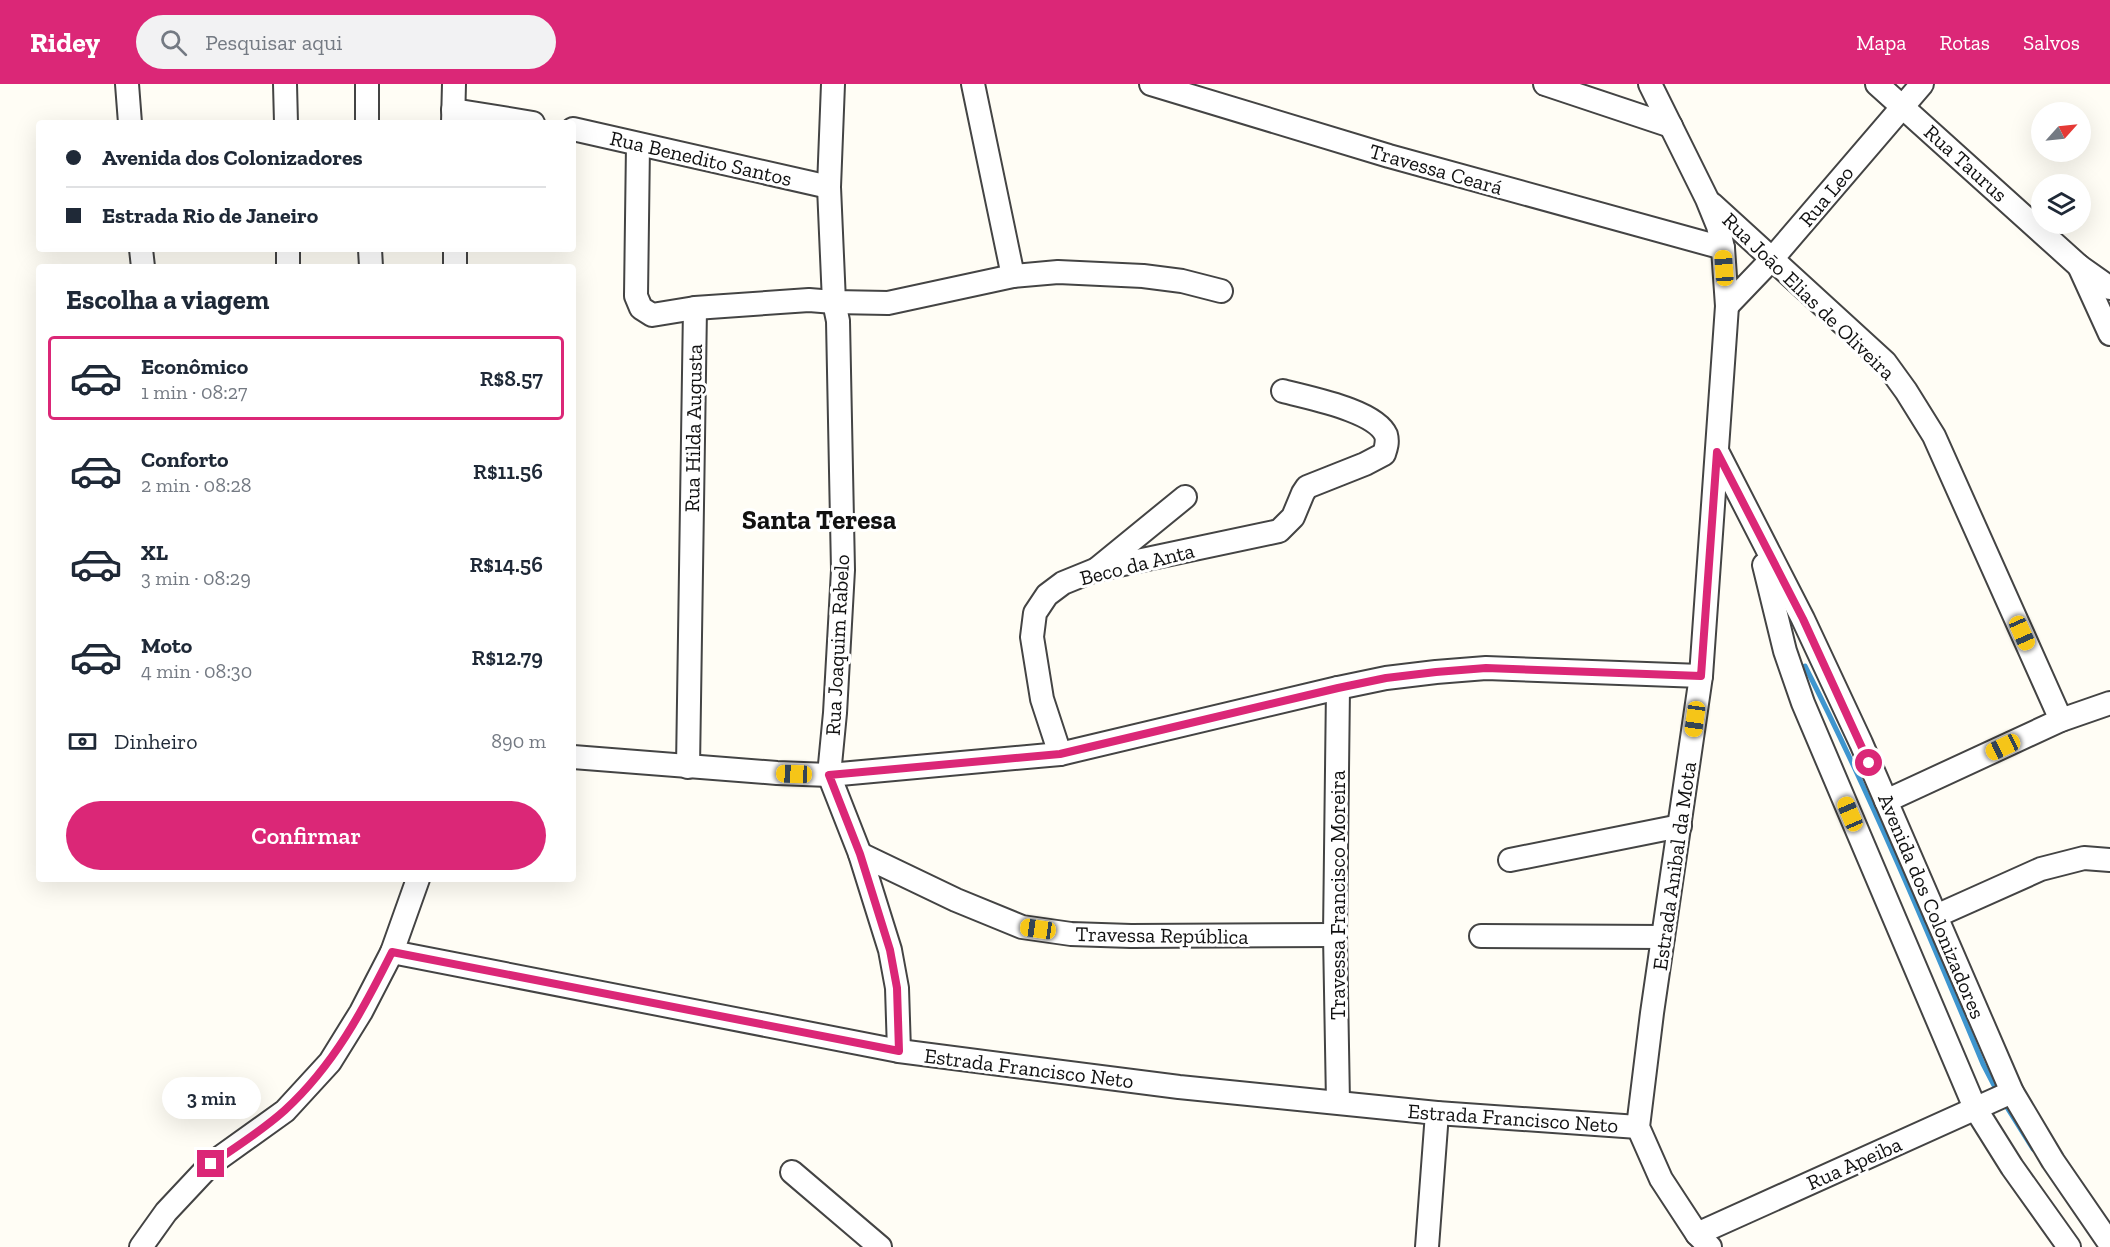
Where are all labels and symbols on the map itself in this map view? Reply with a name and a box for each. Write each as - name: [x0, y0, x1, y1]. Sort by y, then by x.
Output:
- north arrow: [2031, 102, 2091, 162]
- street label: Rua Taurus: [1919, 119, 2013, 207]
- street label: Rua Benedito Santos: [608, 125, 794, 191]
- street label: Travessa Ceará: [1367, 138, 1505, 200]
- street label: Rua Leo: [1793, 160, 1859, 232]
- street label: Rua Joāo Elias de Oliveira: [1718, 207, 1900, 385]
- car: [1714, 249, 1734, 287]
- street label: Rua Hilda Augusta: [679, 344, 707, 512]
- district label: Santa Teresa: [742, 504, 897, 536]
- street label: Beco da Anta: [1077, 538, 1197, 590]
- street label: Rua Joaquim Rabelo: [820, 554, 854, 736]
- car: [2006, 613, 2038, 653]
- car: [1684, 700, 1706, 738]
- car: [1983, 731, 2023, 763]
- route start: [1855, 749, 1882, 776]
- street label: Estrada Anibal da Mota: [1647, 760, 1701, 972]
- car: [776, 764, 812, 784]
- street label: Travessa Francisco Moreira: [1325, 770, 1350, 1020]
- street label: Avenida dos Colonizadores: [1873, 790, 1991, 1022]
- car: [1835, 794, 1865, 834]
- car: [1019, 918, 1057, 940]
- street label: Travessa República: [1075, 921, 1249, 949]
- street label: Estrada Francisco Neto: [923, 1043, 1135, 1093]
- callout: 3 min: [162, 1077, 260, 1119]
- street label: Estrada Francisco Neto: [1407, 1098, 1619, 1138]
- street label: Rua Apeiba: [1803, 1131, 1905, 1195]
- route end: [197, 1150, 224, 1177]

